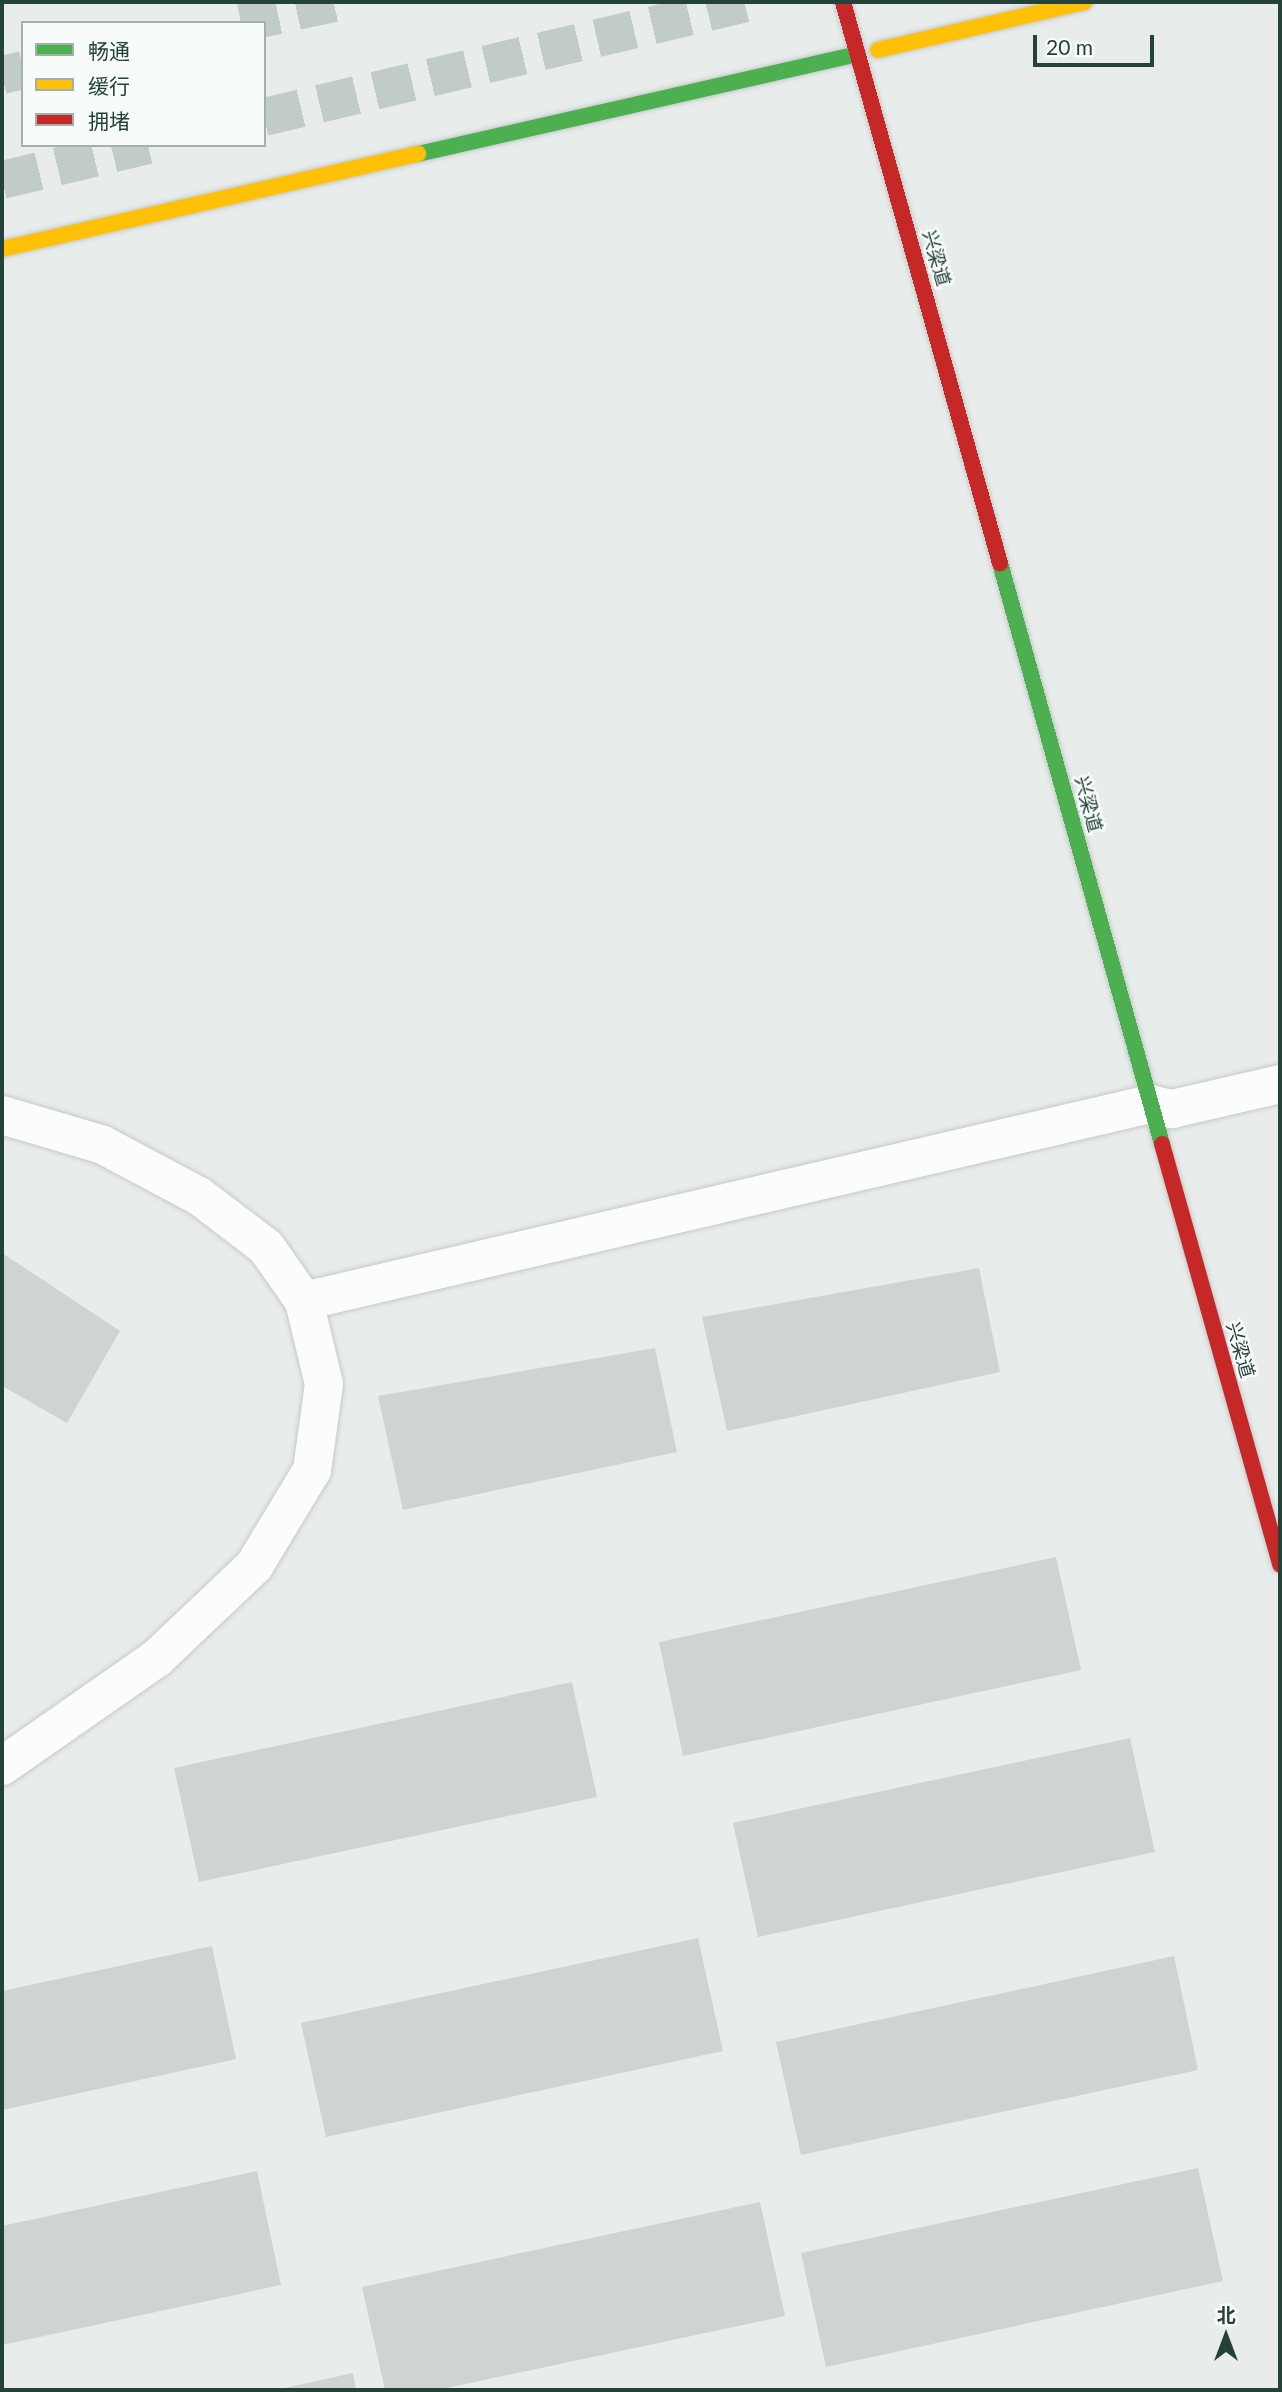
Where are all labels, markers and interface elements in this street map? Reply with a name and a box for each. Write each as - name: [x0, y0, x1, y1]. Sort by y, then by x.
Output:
- legend: [21, 21, 266, 147]
- scale bar: [1037, 21, 1158, 65]
- text: 20 m: [1046, 34, 1093, 59]
- text: 畅通: [88, 38, 130, 63]
- text: 缓行: [88, 73, 130, 98]
- text: 拥堵: [88, 108, 130, 133]
- street label: 兴梁道: [918, 227, 956, 289]
- street label: 兴梁道: [1071, 774, 1107, 834]
- street label: 兴梁道: [1222, 1319, 1260, 1381]
- north arrow: [1191, 2301, 1261, 2371]
- text: 北: [1216, 2303, 1236, 2326]

